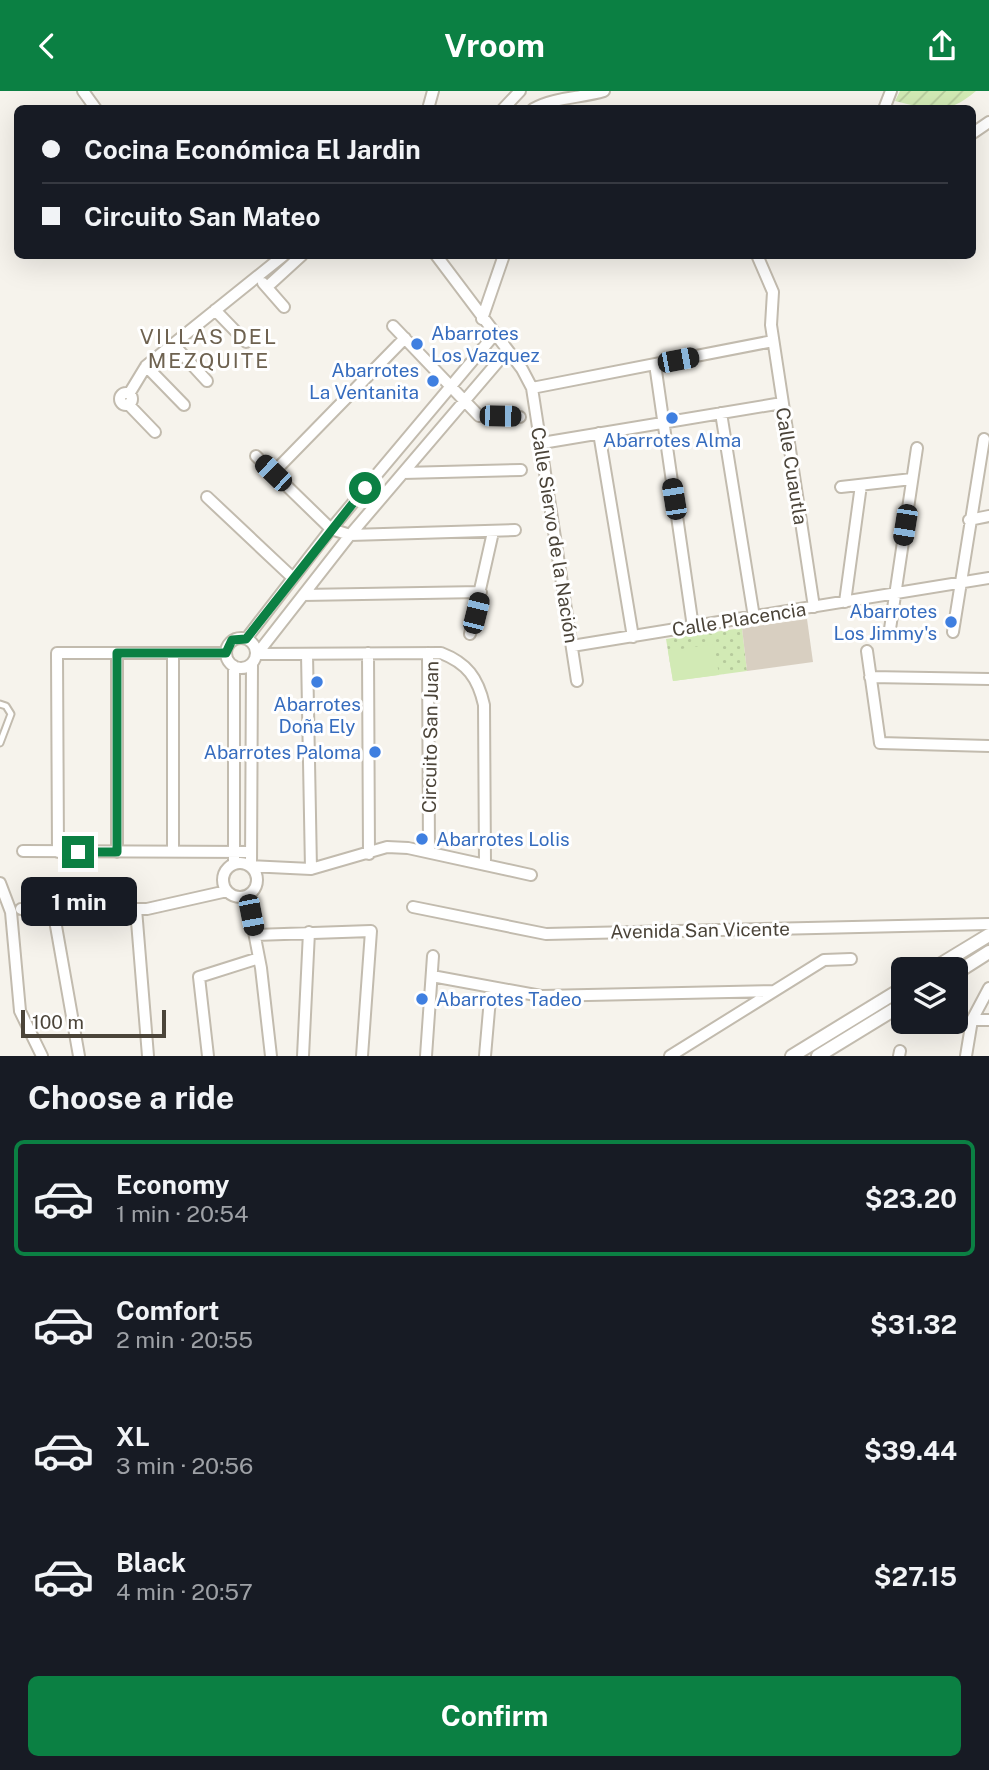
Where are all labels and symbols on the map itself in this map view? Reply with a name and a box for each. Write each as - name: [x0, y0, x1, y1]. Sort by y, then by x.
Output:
- place label: Abarrotes Los Vazquez: [431, 322, 540, 366]
- district label: VILLAS DEL MEZQUITE: [140, 324, 278, 373]
- marker: Abarrotes Los Vazquez: [409, 336, 425, 352]
- car: [656, 346, 701, 374]
- place label: Abarrotes La Ventanita: [309, 359, 419, 403]
- marker: Abarrotes La Ventanita: [425, 373, 441, 389]
- car: [479, 405, 522, 427]
- street label: Calle Cuautla: [772, 406, 812, 526]
- marker: Abarrotes Alma: [664, 410, 680, 426]
- street label: Calle Siervo de la Nación: [527, 425, 583, 645]
- place label: Abarrotes Alma: [603, 429, 741, 451]
- car: [251, 451, 296, 495]
- route start: [349, 472, 381, 504]
- car: [661, 477, 688, 521]
- car: [892, 503, 919, 547]
- car: [461, 590, 492, 636]
- street label: Calle Placencia: [671, 598, 807, 640]
- place label: Abarrotes Los Jimmy's: [834, 600, 937, 644]
- marker: Abarrotes Los Jimmy's: [943, 614, 959, 630]
- street label: Circuito San Juan: [418, 661, 442, 813]
- marker: Abarrotes Doña Ely: [309, 674, 325, 690]
- place label: Abarrotes Doña Ely: [273, 693, 361, 737]
- place label: Abarrotes Paloma: [203, 741, 361, 763]
- marker: Abarrotes Paloma: [367, 744, 383, 760]
- place label: Abarrotes Lolis: [436, 828, 570, 850]
- marker: Abarrotes Lolis: [414, 831, 430, 847]
- route end: [62, 836, 94, 868]
- callout: 1 min: [20, 877, 136, 925]
- car: [237, 892, 266, 938]
- street label: Avenida San Vicente: [610, 917, 790, 943]
- place label: Abarrotes Tadeo: [436, 988, 582, 1010]
- marker: Abarrotes Tadeo: [414, 991, 430, 1007]
- scale bar: [21, 1007, 166, 1039]

